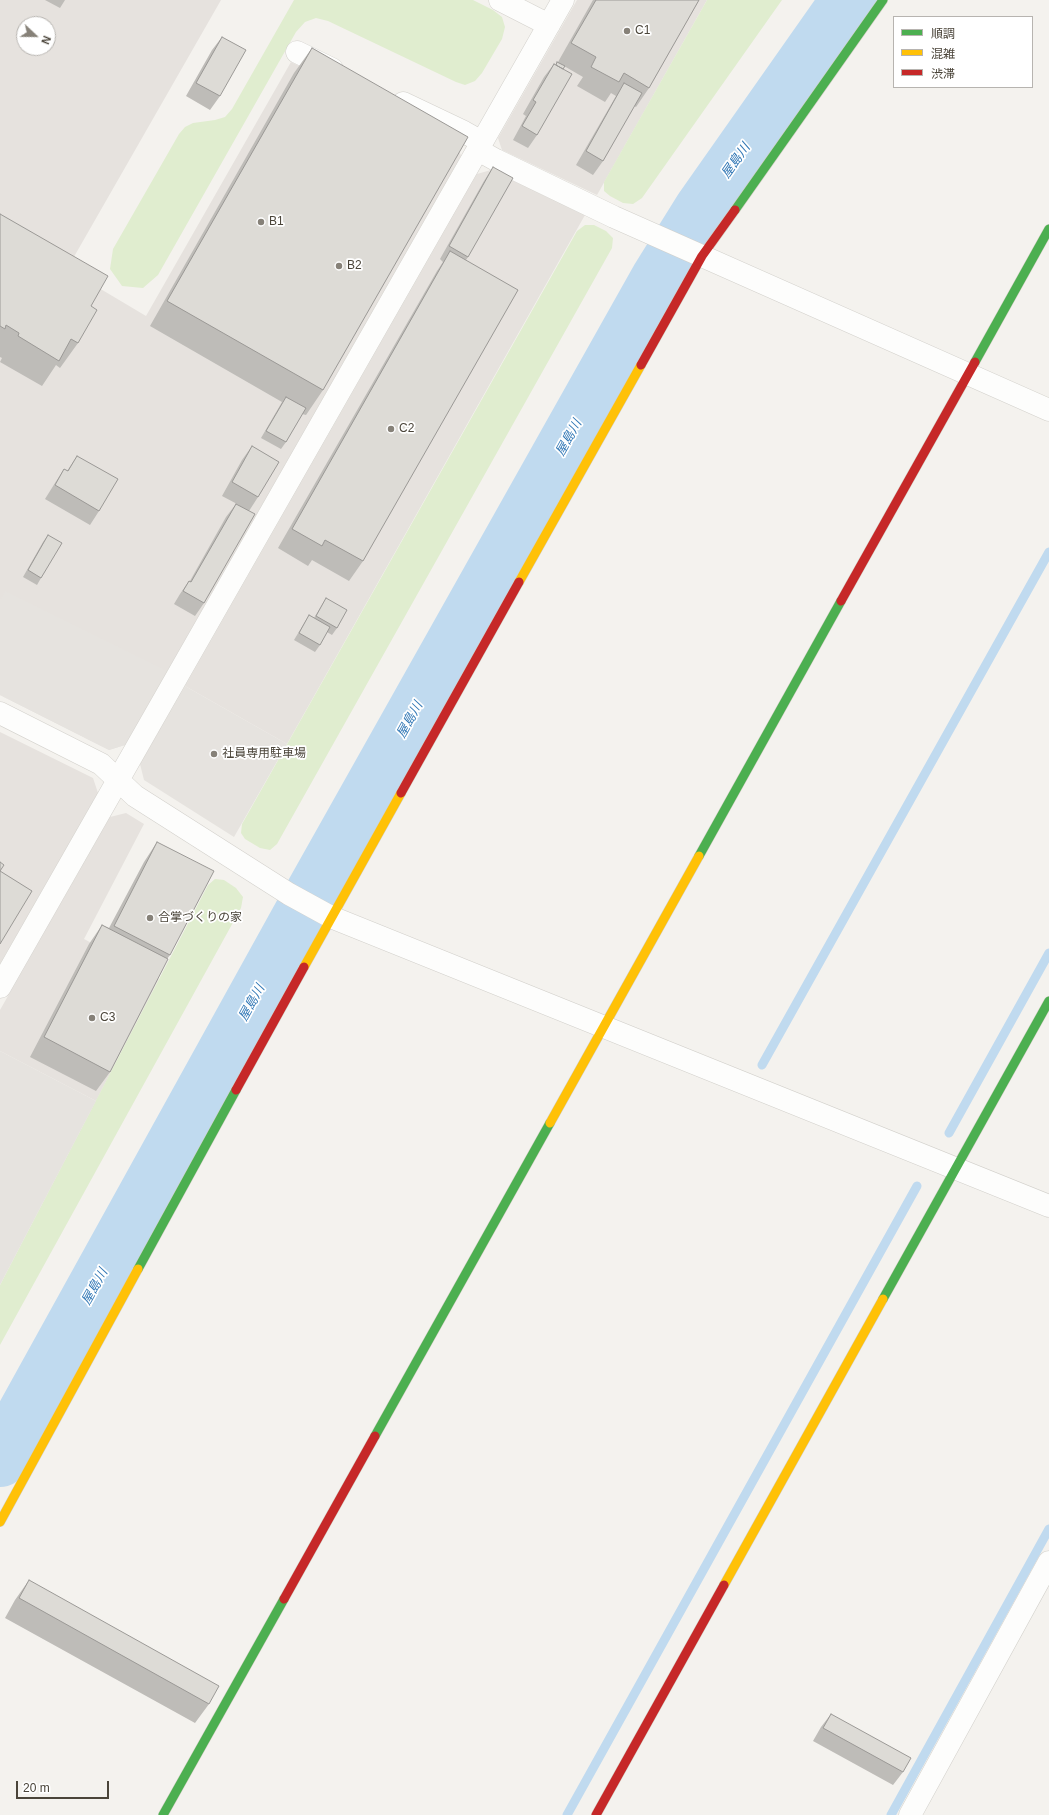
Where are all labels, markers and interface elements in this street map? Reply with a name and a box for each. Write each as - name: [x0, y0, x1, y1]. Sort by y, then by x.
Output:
- north arrow: [16, 16, 56, 56]
- legend: [893, 16, 1033, 88]
- place label: C1: [635, 24, 650, 38]
- marker: C1: [622, 26, 632, 36]
- text: 順調: [931, 27, 955, 41]
- text: N: [39, 34, 53, 46]
- text: 混雑: [931, 47, 955, 61]
- text: 渋滞: [931, 67, 955, 81]
- water label: 屋島川: [718, 141, 754, 181]
- place label: B1: [269, 215, 284, 229]
- marker: B1: [256, 217, 266, 227]
- place label: B2: [347, 259, 362, 273]
- marker: B2: [334, 261, 344, 271]
- water label: 屋島川: [553, 417, 585, 459]
- place label: C2: [399, 422, 414, 436]
- marker: C2: [386, 424, 396, 434]
- water label: 屋島川: [394, 699, 426, 741]
- place label: 社員専用駐車場: [222, 747, 306, 761]
- marker: 社員専用駐車場: [209, 749, 219, 759]
- place label: 合掌づくりの家: [158, 911, 242, 925]
- marker: 合掌づくりの家: [145, 913, 155, 923]
- water label: 屋島川: [236, 982, 268, 1024]
- place label: C3: [100, 1011, 115, 1025]
- marker: C3: [87, 1013, 97, 1023]
- water label: 屋島川: [79, 1266, 111, 1308]
- scale bar: [18, 1773, 111, 1799]
- text: 20 m: [23, 1781, 50, 1795]

